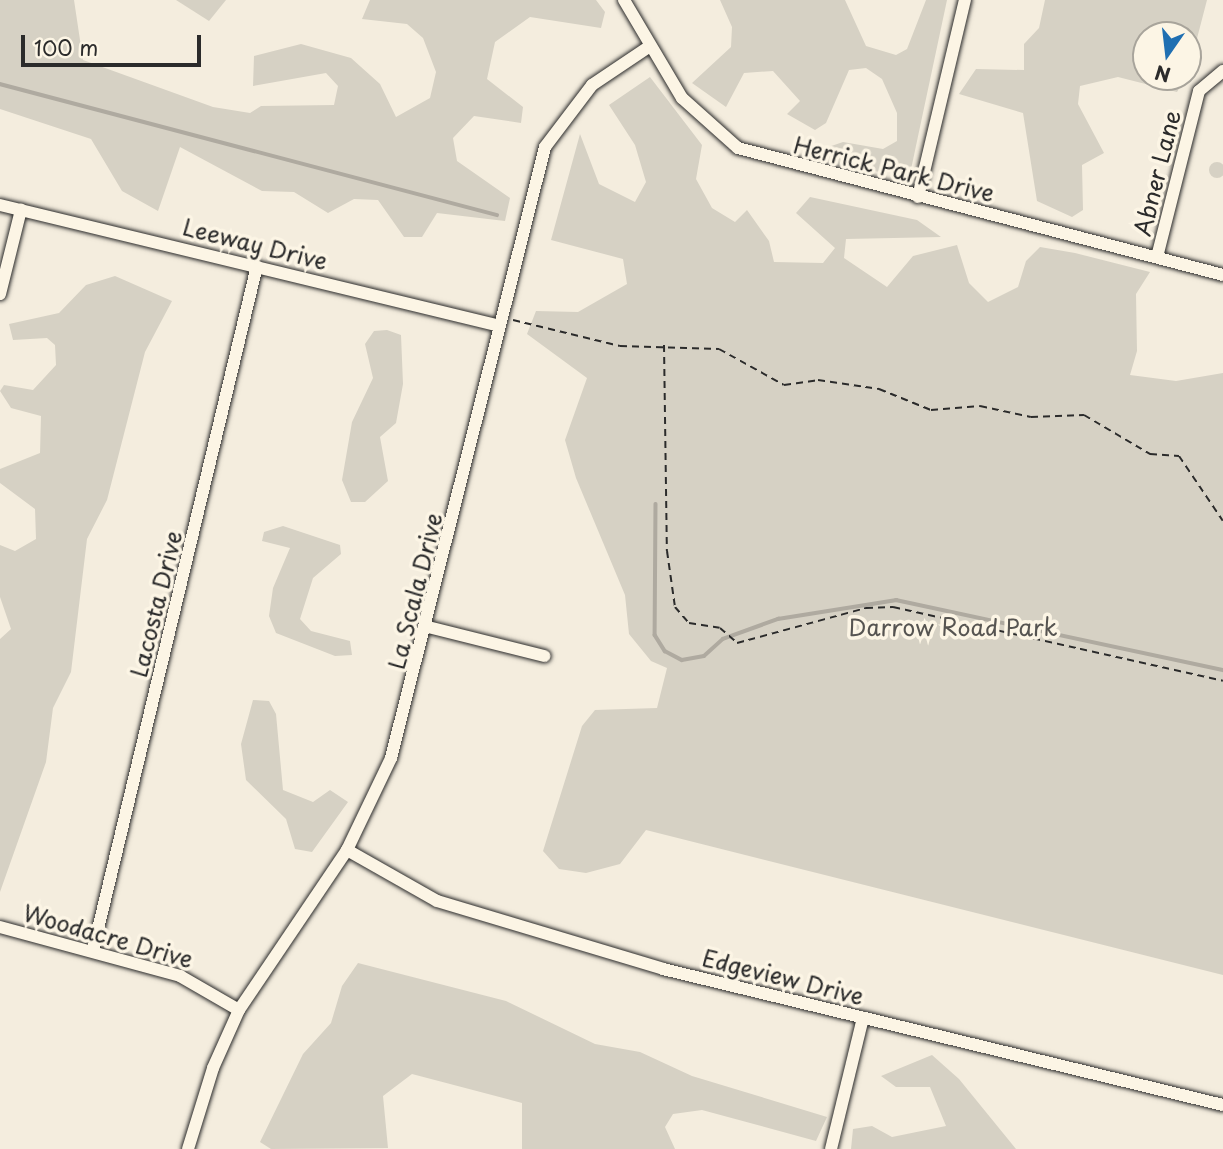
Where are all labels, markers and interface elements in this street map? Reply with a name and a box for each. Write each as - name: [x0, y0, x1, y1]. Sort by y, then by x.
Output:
- scale bar: [24, 21, 205, 65]
- north arrow: [1132, 21, 1202, 91]
- text: 100 m: [34, 31, 98, 63]
- text: N: [1152, 59, 1173, 90]
- street label: Abner Lane: [1128, 107, 1186, 239]
- street label: Herrick Park Drive: [790, 131, 998, 207]
- street label: Leeway Drive: [179, 213, 331, 275]
- street label: La Scala Drive: [382, 509, 448, 673]
- street label: Lacosta Drive: [124, 527, 188, 681]
- park label: Darrow Road Park: [850, 613, 1056, 641]
- street label: Woodacre Drive: [20, 899, 196, 973]
- street label: Edgeview Drive: [699, 944, 867, 1010]

